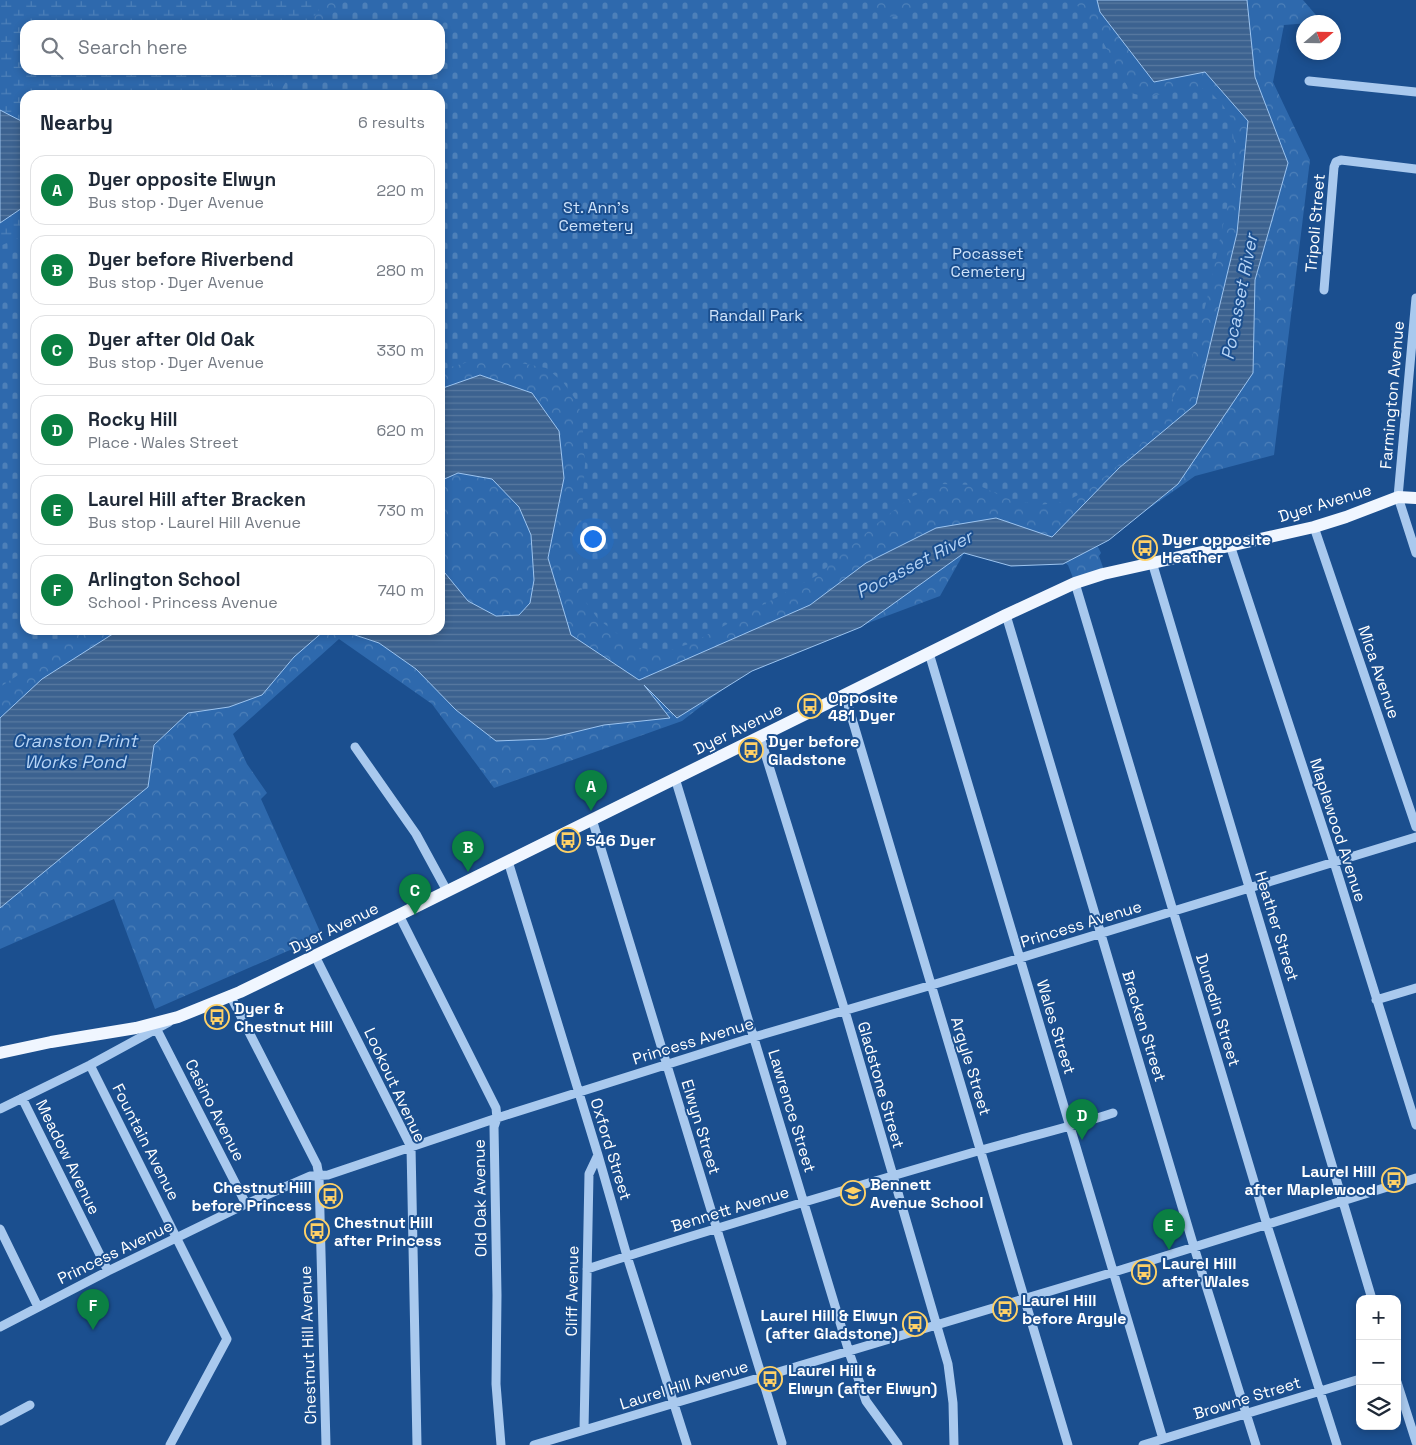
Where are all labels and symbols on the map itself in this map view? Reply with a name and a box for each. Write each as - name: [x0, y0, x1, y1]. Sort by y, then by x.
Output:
- north arrow: [1296, 15, 1341, 60]
- street label: Tripoli Street: [1300, 173, 1330, 273]
- park label: St. Ann's Cemetery: [558, 197, 634, 236]
- water label: Pocasset River: [1216, 230, 1263, 362]
- park label: Pocasset Cemetery: [950, 243, 1026, 282]
- park label: Randall Park: [709, 305, 803, 326]
- street label: Farmington Avenue: [1375, 320, 1409, 470]
- street label: Dyer Avenue: [1276, 479, 1374, 527]
- water label: Pocasset River: [852, 524, 978, 603]
- your location: [580, 526, 606, 552]
- place label: Dyer opposite Heather: [1162, 529, 1271, 568]
- bus stop icon: Dyer opposite Heather: [1132, 535, 1158, 561]
- street label: Mica Avenue: [1353, 623, 1405, 721]
- place label: Opposite 481 Dyer: [828, 687, 898, 726]
- bus stop icon: Opposite 481 Dyer: [797, 693, 823, 719]
- street label: Dyer Avenue: [690, 698, 786, 760]
- water label: Cranston Print Works Pond: [13, 729, 139, 773]
- place label: Dyer before Gladstone: [768, 731, 859, 770]
- bus stop icon: Dyer before Gladstone: [738, 737, 764, 763]
- street label: Maplewood Avenue: [1305, 756, 1371, 904]
- pin: A: [575, 770, 607, 811]
- bus stop icon: 546 Dyer: [555, 827, 581, 853]
- place label: 546 Dyer: [586, 830, 656, 851]
- pin: B: [452, 831, 484, 872]
- street label: Heather Street: [1250, 868, 1304, 984]
- pin: C: [399, 874, 431, 915]
- street label: Princess Avenue: [1018, 896, 1144, 952]
- street label: Dyer Avenue: [286, 897, 382, 959]
- street label: Dunedin Street: [1191, 951, 1245, 1069]
- street label: Bracken Street: [1117, 968, 1171, 1084]
- street label: Wales Street: [1032, 977, 1080, 1077]
- place label: Dyer & Chestnut Hill: [234, 998, 333, 1037]
- bus stop icon: Dyer & Chestnut Hill: [204, 1004, 230, 1030]
- street label: Princess Avenue: [630, 1013, 756, 1069]
- street label: Argyle Street: [946, 1014, 996, 1118]
- street label: Gladstone Street: [853, 1019, 909, 1151]
- street label: Lookout Avenue: [359, 1024, 431, 1146]
- street label: Lawrence Street: [763, 1047, 821, 1175]
- street label: Casino Avenue: [180, 1055, 250, 1165]
- street label: Elwyn Street: [677, 1077, 725, 1177]
- street label: Fountain Avenue: [107, 1080, 185, 1204]
- street label: Oxford Street: [585, 1095, 637, 1203]
- street label: Meadow Avenue: [31, 1096, 105, 1218]
- pin: D: [1066, 1099, 1098, 1140]
- street label: Old Oak Avenue: [468, 1139, 492, 1257]
- place label: Laurel Hill after Maplewood: [1245, 1161, 1376, 1200]
- bus stop icon: Laurel Hill after Maplewood: [1381, 1167, 1407, 1193]
- place label: Bennett Avenue School: [870, 1174, 983, 1213]
- place label: Chestnut Hill before Princess: [191, 1177, 312, 1216]
- school or university icon: Bennett Avenue School: [840, 1180, 866, 1206]
- street label: Bennett Avenue: [669, 1181, 791, 1237]
- bus stop icon: Chestnut Hill before Princess: [317, 1183, 343, 1209]
- pin: E: [1153, 1209, 1185, 1250]
- place label: Chestnut Hill after Princess: [334, 1212, 442, 1251]
- street label: Princess Avenue: [54, 1215, 176, 1289]
- bus stop icon: Chestnut Hill after Princess: [304, 1218, 330, 1244]
- street label: Cliff Avenue: [561, 1245, 583, 1337]
- place label: Laurel Hill after Wales: [1162, 1253, 1249, 1292]
- bus stop icon: Laurel Hill after Wales: [1131, 1259, 1157, 1285]
- street label: Chestnut Hill Avenue: [295, 1265, 321, 1425]
- pin: F: [77, 1289, 109, 1330]
- place label: Laurel Hill before Argyle: [1022, 1290, 1127, 1329]
- bus stop icon: Laurel Hill before Argyle: [992, 1296, 1018, 1322]
- place label: Laurel Hill & Elwyn (after Gladstone): [761, 1305, 898, 1344]
- bus stop icon: Laurel Hill & Elwyn (after Gladstone): [902, 1311, 928, 1337]
- street label: Laurel Hill Avenue: [617, 1355, 751, 1415]
- place label: Laurel Hill & Elwyn (after Elwyn): [788, 1360, 937, 1399]
- bus stop icon: Laurel Hill & Elwyn (after Elwyn): [757, 1366, 783, 1392]
- street label: Browne Street: [1191, 1372, 1303, 1424]

